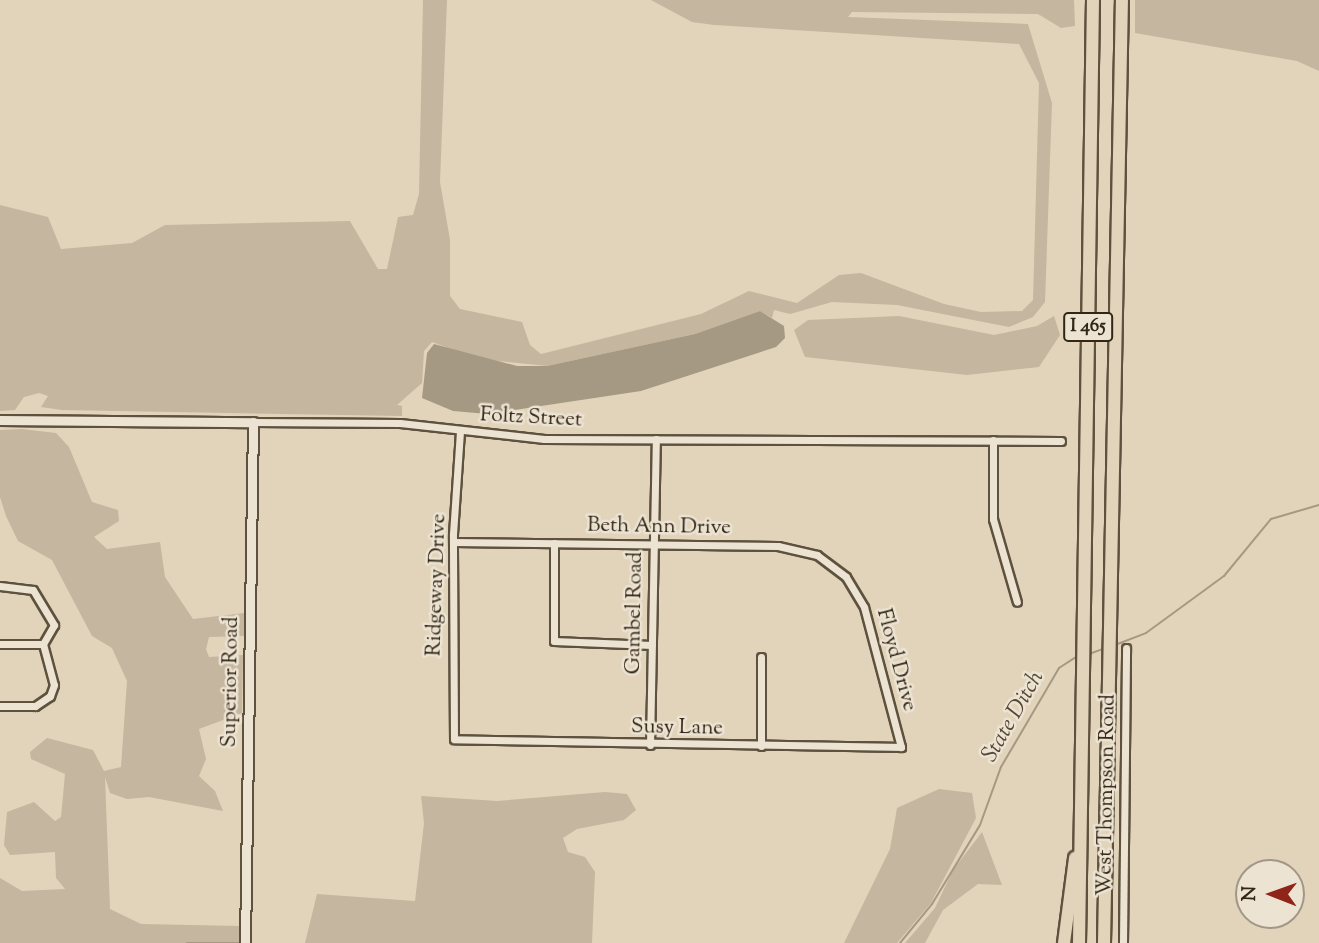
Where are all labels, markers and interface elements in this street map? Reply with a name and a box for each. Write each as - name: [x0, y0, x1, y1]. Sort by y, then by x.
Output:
- road number: I 465: [1062, 312, 1114, 342]
- street label: Foltz Street: [479, 403, 583, 433]
- street label: Ridgeway Drive: [422, 513, 452, 657]
- street label: Beth Ann Drive: [587, 513, 731, 541]
- street label: Gambel Road: [621, 551, 649, 675]
- street label: Floyd Drive: [870, 606, 922, 714]
- street label: Superior Road: [217, 616, 245, 748]
- water label: State Ditch: [977, 666, 1051, 768]
- street label: West Thompson Road: [1093, 694, 1121, 896]
- street label: Susy Lane: [631, 715, 723, 741]
- north arrow: [1235, 859, 1305, 929]
- text: N: [1237, 886, 1264, 901]

